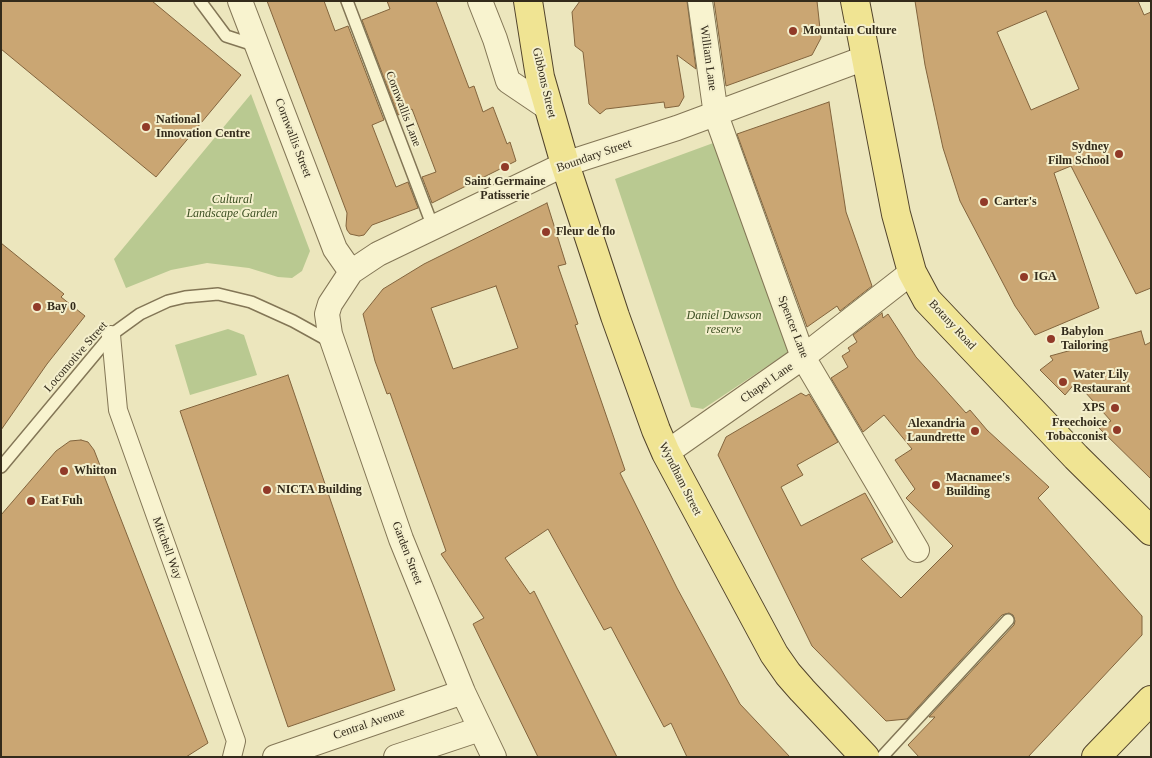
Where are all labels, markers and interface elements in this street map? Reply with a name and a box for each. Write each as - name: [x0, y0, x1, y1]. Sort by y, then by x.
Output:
- street label: William Lane: [696, 24, 720, 92]
- place label: Mountain Culture: [803, 24, 896, 38]
- marker: Mountain Culture: [787, 25, 799, 37]
- street label: Gibbons Street: [529, 46, 559, 120]
- street label: Cornwallis Lane: [382, 69, 424, 149]
- street label: Cornwallis Street: [271, 96, 315, 180]
- place label: National Innovation Centre: [156, 113, 250, 141]
- marker: National Innovation Centre: [140, 121, 152, 133]
- street label: Boundary Street: [555, 136, 633, 176]
- place label: Sydney Film School: [1048, 140, 1109, 168]
- marker: Sydney Film School: [1113, 148, 1125, 160]
- marker: Saint Germaine Patisserie: [499, 161, 511, 173]
- place label: Saint Germaine Patisserie: [465, 175, 545, 203]
- park label: Cultural Landscape Garden: [186, 193, 278, 221]
- place label: Carter's: [994, 195, 1037, 209]
- marker: Carter's: [978, 196, 990, 208]
- place label: Fleur de flo: [556, 225, 615, 239]
- marker: Fleur de flo: [540, 226, 552, 238]
- place label: IGA: [1034, 270, 1057, 284]
- marker: IGA: [1018, 271, 1030, 283]
- street label: Spencer Lane: [775, 294, 811, 360]
- street label: Botany Road: [925, 297, 979, 353]
- place label: Bay 0: [47, 300, 76, 314]
- marker: Bay 0: [31, 301, 43, 313]
- park label: Daniel Dawson reserve: [686, 309, 762, 337]
- street label: Locomotive Street: [41, 319, 111, 395]
- place label: Babylon Tailoring: [1061, 325, 1108, 353]
- marker: Babylon Tailoring: [1045, 333, 1057, 345]
- street label: Chapel Lane: [738, 360, 796, 406]
- place label: Water Lily Restaurant: [1073, 368, 1130, 396]
- marker: Water Lily Restaurant: [1057, 376, 1069, 388]
- place label: XPS: [1082, 401, 1105, 415]
- marker: XPS: [1109, 402, 1121, 414]
- place label: Freechoice Tobacconist: [1046, 416, 1107, 444]
- place label: Alexandria Laundrette: [907, 417, 965, 445]
- marker: Freechoice Tobacconist: [1111, 424, 1123, 436]
- marker: Alexandria Laundrette: [969, 425, 981, 437]
- street label: Wyndham Street: [655, 440, 705, 518]
- place label: Whitton: [74, 464, 117, 478]
- marker: Whitton: [58, 465, 70, 477]
- place label: Macnamee's Building: [946, 471, 1010, 499]
- marker: Macnamee's Building: [930, 479, 942, 491]
- place label: NICTA Building: [277, 483, 362, 497]
- marker: NICTA Building: [261, 484, 273, 496]
- place label: Eat Fuh: [41, 494, 83, 508]
- marker: Eat Fuh: [25, 495, 37, 507]
- street label: Mitchell Way: [149, 515, 185, 581]
- street label: Garden Street: [388, 519, 426, 587]
- street label: Central Avenue: [331, 705, 407, 743]

